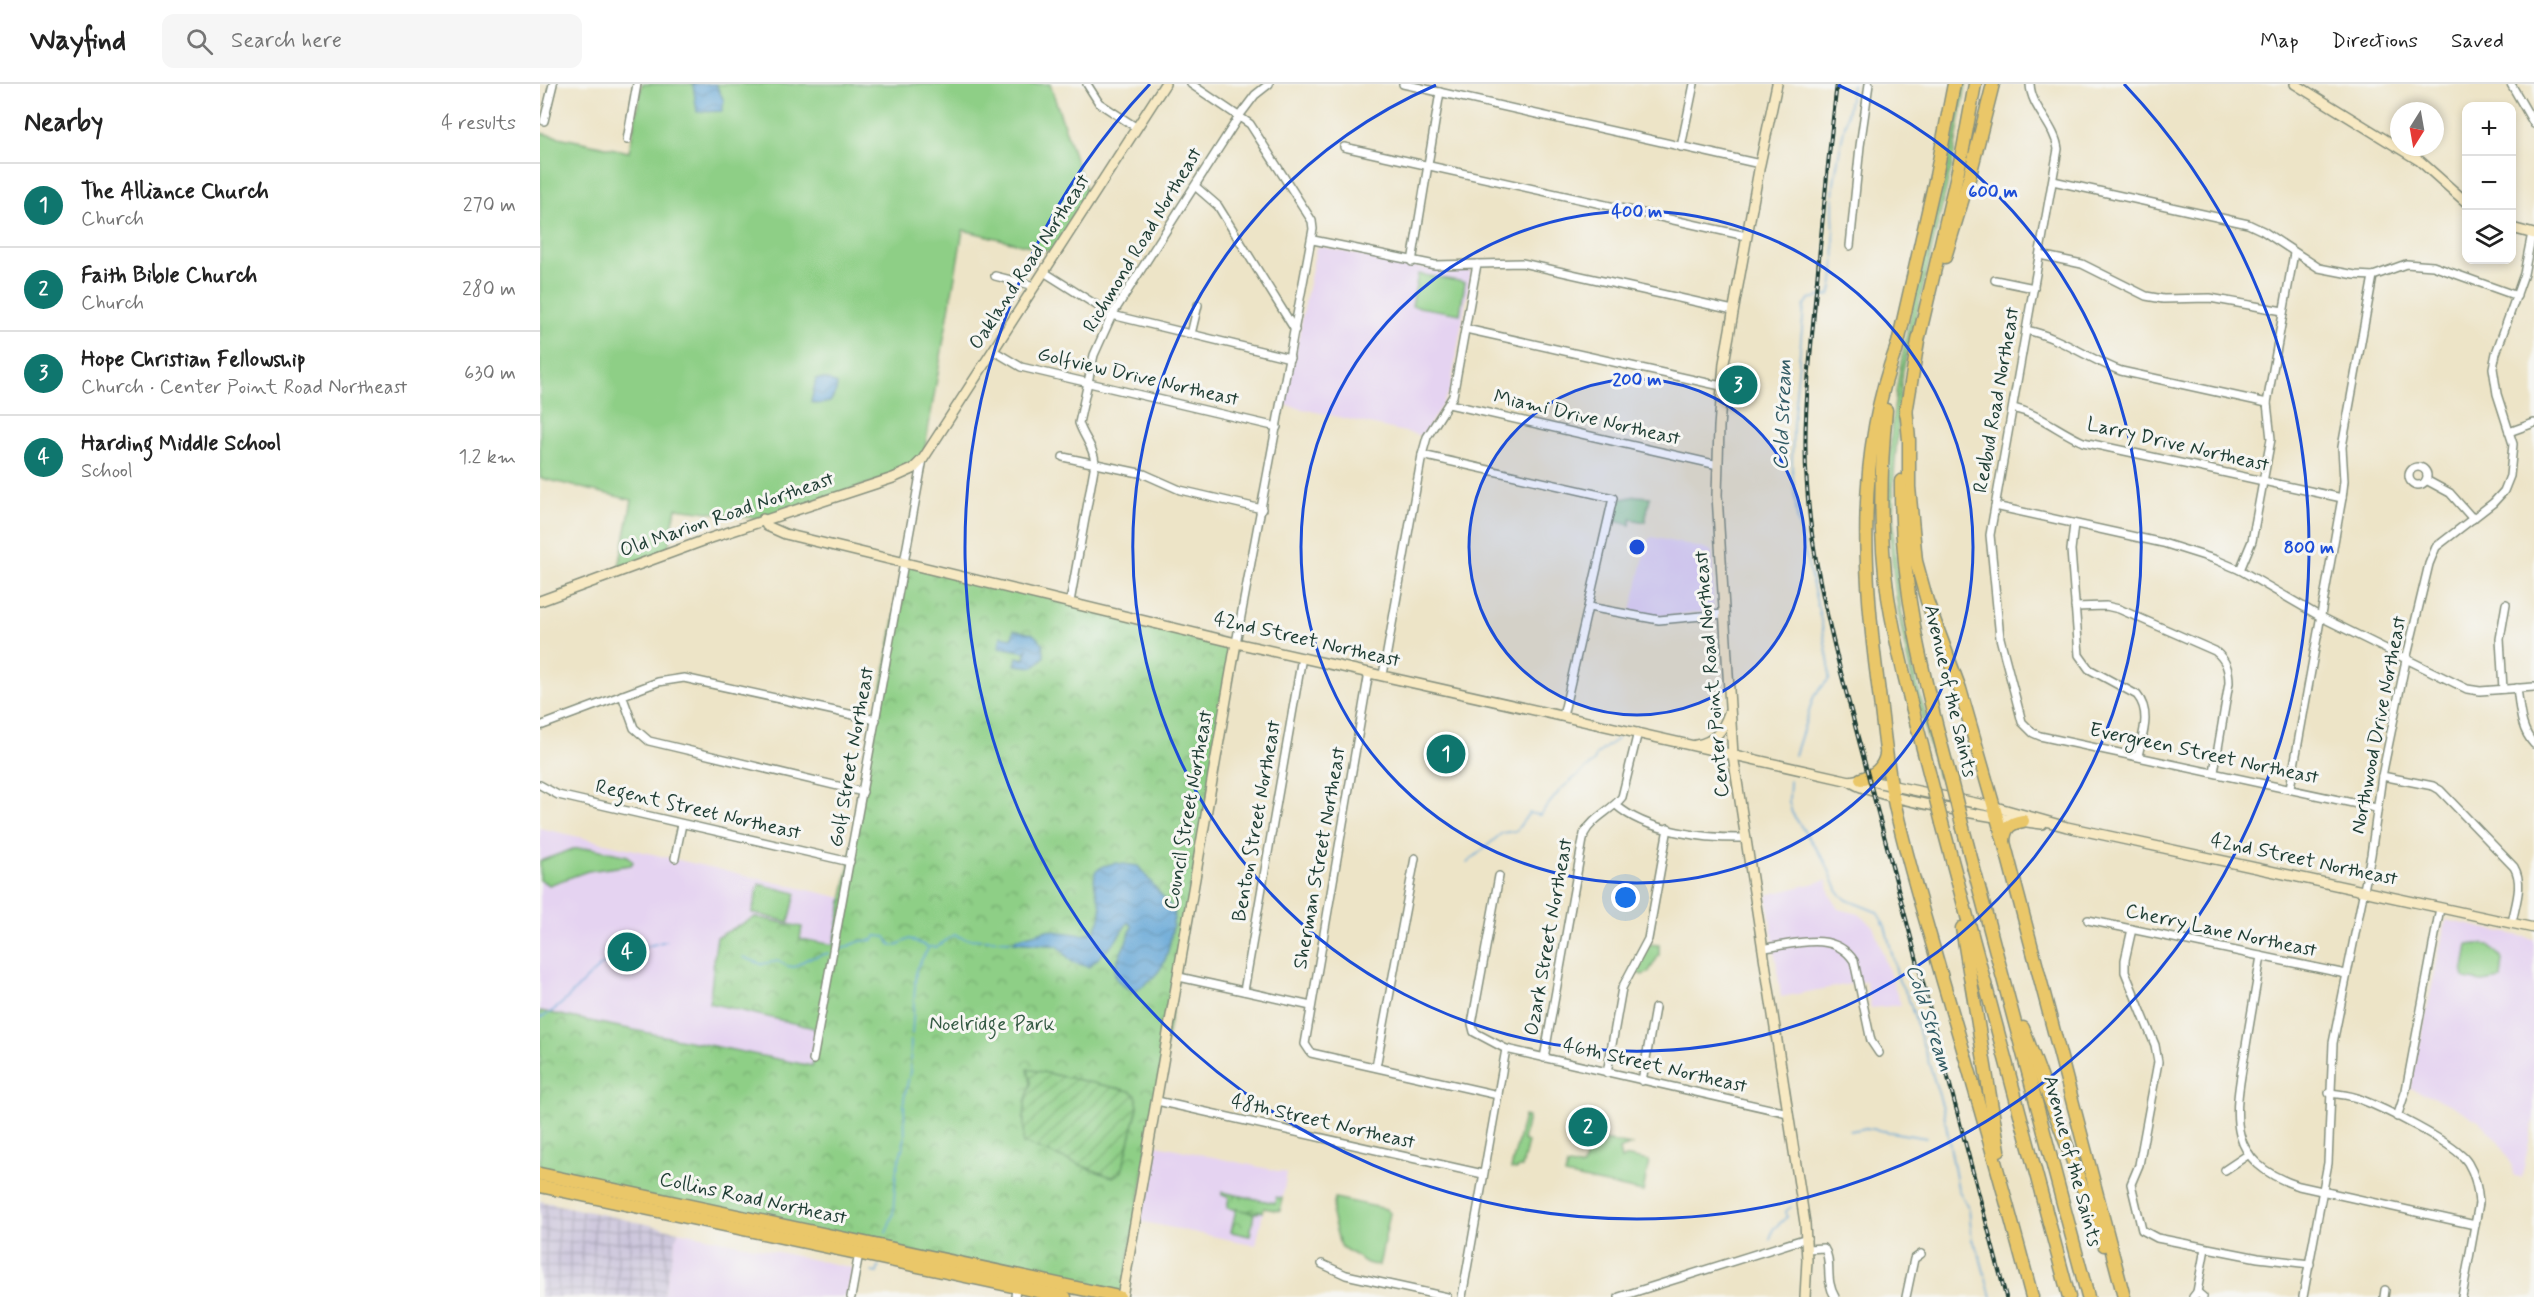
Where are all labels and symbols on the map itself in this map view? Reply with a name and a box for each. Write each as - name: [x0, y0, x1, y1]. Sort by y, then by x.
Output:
- north arrow: [2390, 102, 2444, 156]
- street label: Richmond Road Northeast: [1077, 142, 1209, 338]
- street label: Oakland Road Northeast: [963, 169, 1097, 355]
- text: 600 m: [1968, 180, 2018, 204]
- text: 400 m: [1612, 200, 1662, 224]
- street label: Redbud Road Northeast: [1967, 305, 2027, 495]
- street label: Golfview Drive Northeast: [1035, 341, 1242, 413]
- water label: Cold Stream: [1767, 359, 1799, 471]
- pin: 3: [1718, 362, 1758, 408]
- text: 200 m: [1612, 368, 1662, 392]
- street label: Miami Drive Northeast: [1491, 383, 1683, 453]
- street label: Larry Drive Northeast: [2084, 411, 2272, 479]
- street label: Old Marion Road Northeast: [616, 466, 838, 564]
- text: 800 m: [2284, 536, 2334, 560]
- centre of rings: [1627, 537, 1647, 557]
- street label: Center Point Road Northeast: [1688, 549, 1736, 799]
- street label: Avenue of the Saints: [1917, 602, 1983, 780]
- street label: 42nd Street Northeast: [1211, 605, 1403, 675]
- street label: Northwood Drive Northeast: [2345, 613, 2413, 836]
- street label: Golf Street Northeast: [823, 664, 881, 849]
- street label: Council Street Northeast: [1158, 708, 1220, 912]
- street label: Evergreen Street Northeast: [2087, 716, 2321, 793]
- street label: Benton Street Northeast: [1226, 718, 1288, 924]
- pin: 1: [1426, 732, 1466, 776]
- street label: Sherman Street Northeast: [1287, 744, 1353, 971]
- street label: Regent Street Northeast: [592, 773, 804, 849]
- street label: 42nd Street Northeast: [2208, 827, 2400, 893]
- street label: Ozark Street Northeast: [1518, 836, 1580, 1038]
- your location: [1611, 883, 1640, 912]
- street label: Cherry Lane Northeast: [2123, 898, 2319, 965]
- pin: 4: [608, 930, 646, 974]
- water label: Cold Stream: [1899, 961, 1959, 1075]
- park label: Noelridge Park: [929, 1011, 1055, 1040]
- street label: 46th Street Northeast: [1560, 1032, 1750, 1100]
- street label: Avenue of the Saints: [2036, 1072, 2108, 1250]
- street label: 48th Street Northeast: [1228, 1088, 1418, 1156]
- pin: 2: [1568, 1104, 1608, 1150]
- street label: Collins Road Northeast: [657, 1166, 849, 1232]

